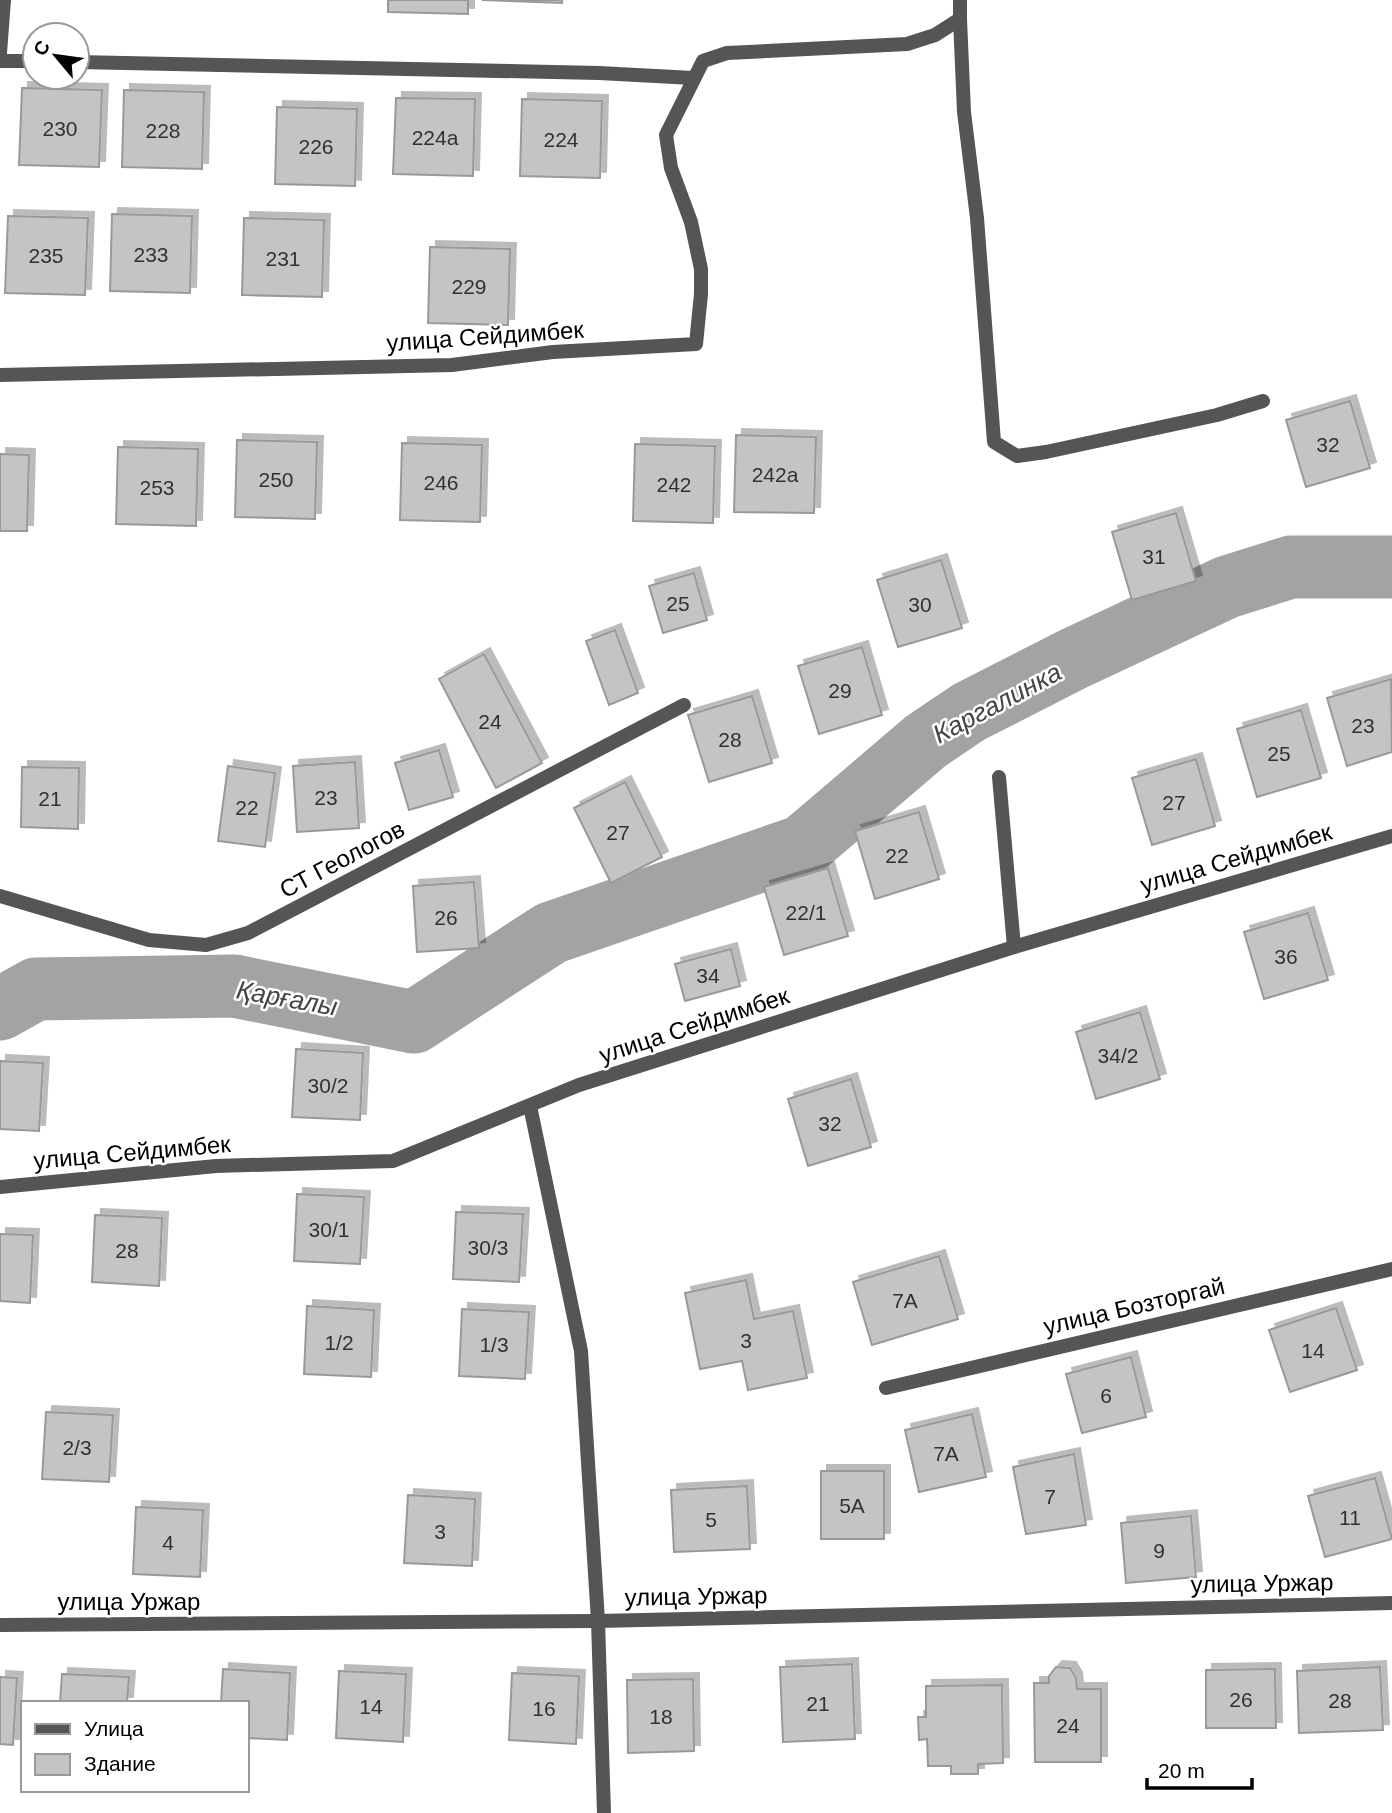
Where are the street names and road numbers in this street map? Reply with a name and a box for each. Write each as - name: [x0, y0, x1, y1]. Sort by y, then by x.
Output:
- street label: улица Сейдимбек: [385, 316, 585, 356]
- street label: СТ Геологов: [275, 815, 409, 903]
- street label: улица Сейдимбек: [1137, 818, 1335, 898]
- street label: улица Сейдимбек: [596, 981, 793, 1068]
- street label: улица Сейдимбек: [32, 1130, 232, 1174]
- street label: улица Бозторгай: [1041, 1272, 1227, 1340]
- street label: улица Уржар: [1190, 1568, 1334, 1598]
- street label: улица Уржар: [624, 1581, 768, 1611]
- street label: улица Уржар: [58, 1588, 200, 1615]

